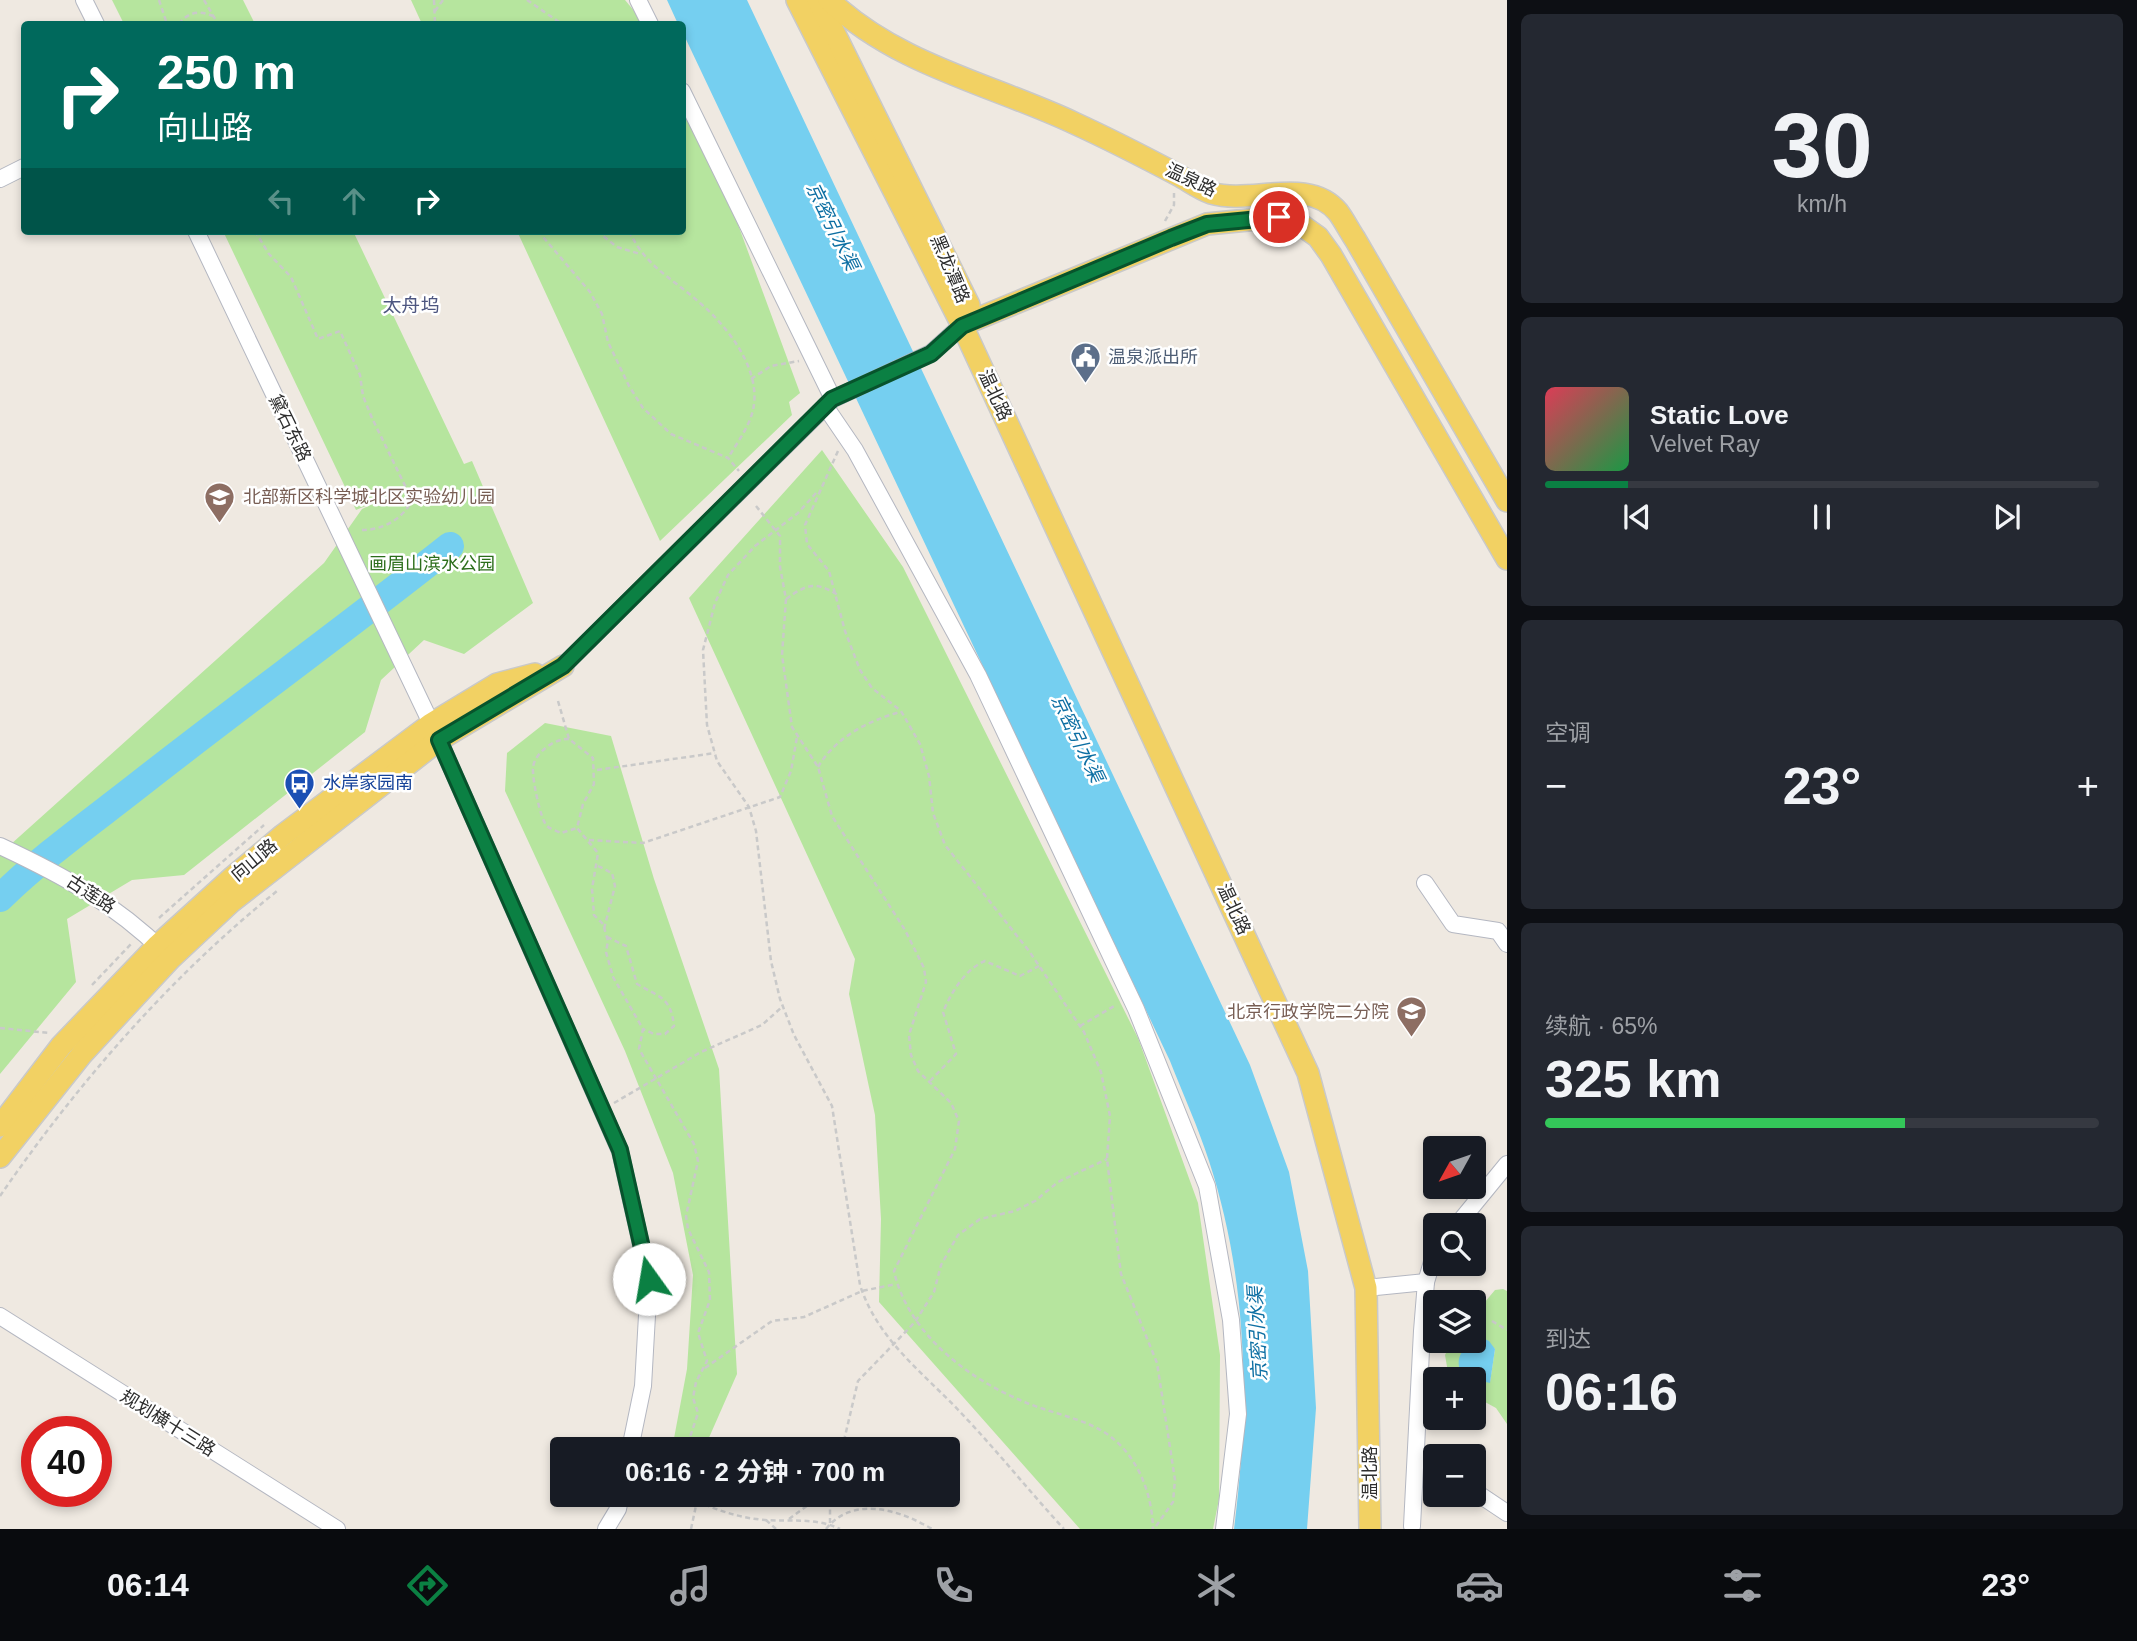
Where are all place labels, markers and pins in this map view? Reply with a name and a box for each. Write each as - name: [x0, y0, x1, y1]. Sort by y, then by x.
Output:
- pin: [1249, 187, 1309, 247]
- public building icon: 温泉派出所: [1068, 340, 1102, 384]
- place label: 温泉派出所: [1108, 347, 1198, 367]
- school or university icon: 北部新区科学城北区实验幼儿园: [203, 480, 237, 524]
- place label: 北部新区科学城北区实验幼儿园: [243, 487, 495, 507]
- bus stop icon: 水岸家园南: [283, 766, 317, 810]
- place label: 水岸家园南: [323, 773, 413, 793]
- school or university icon: 北京行政学院二分院: [1395, 995, 1429, 1039]
- place label: 北京行政学院二分院: [1227, 1002, 1389, 1022]

